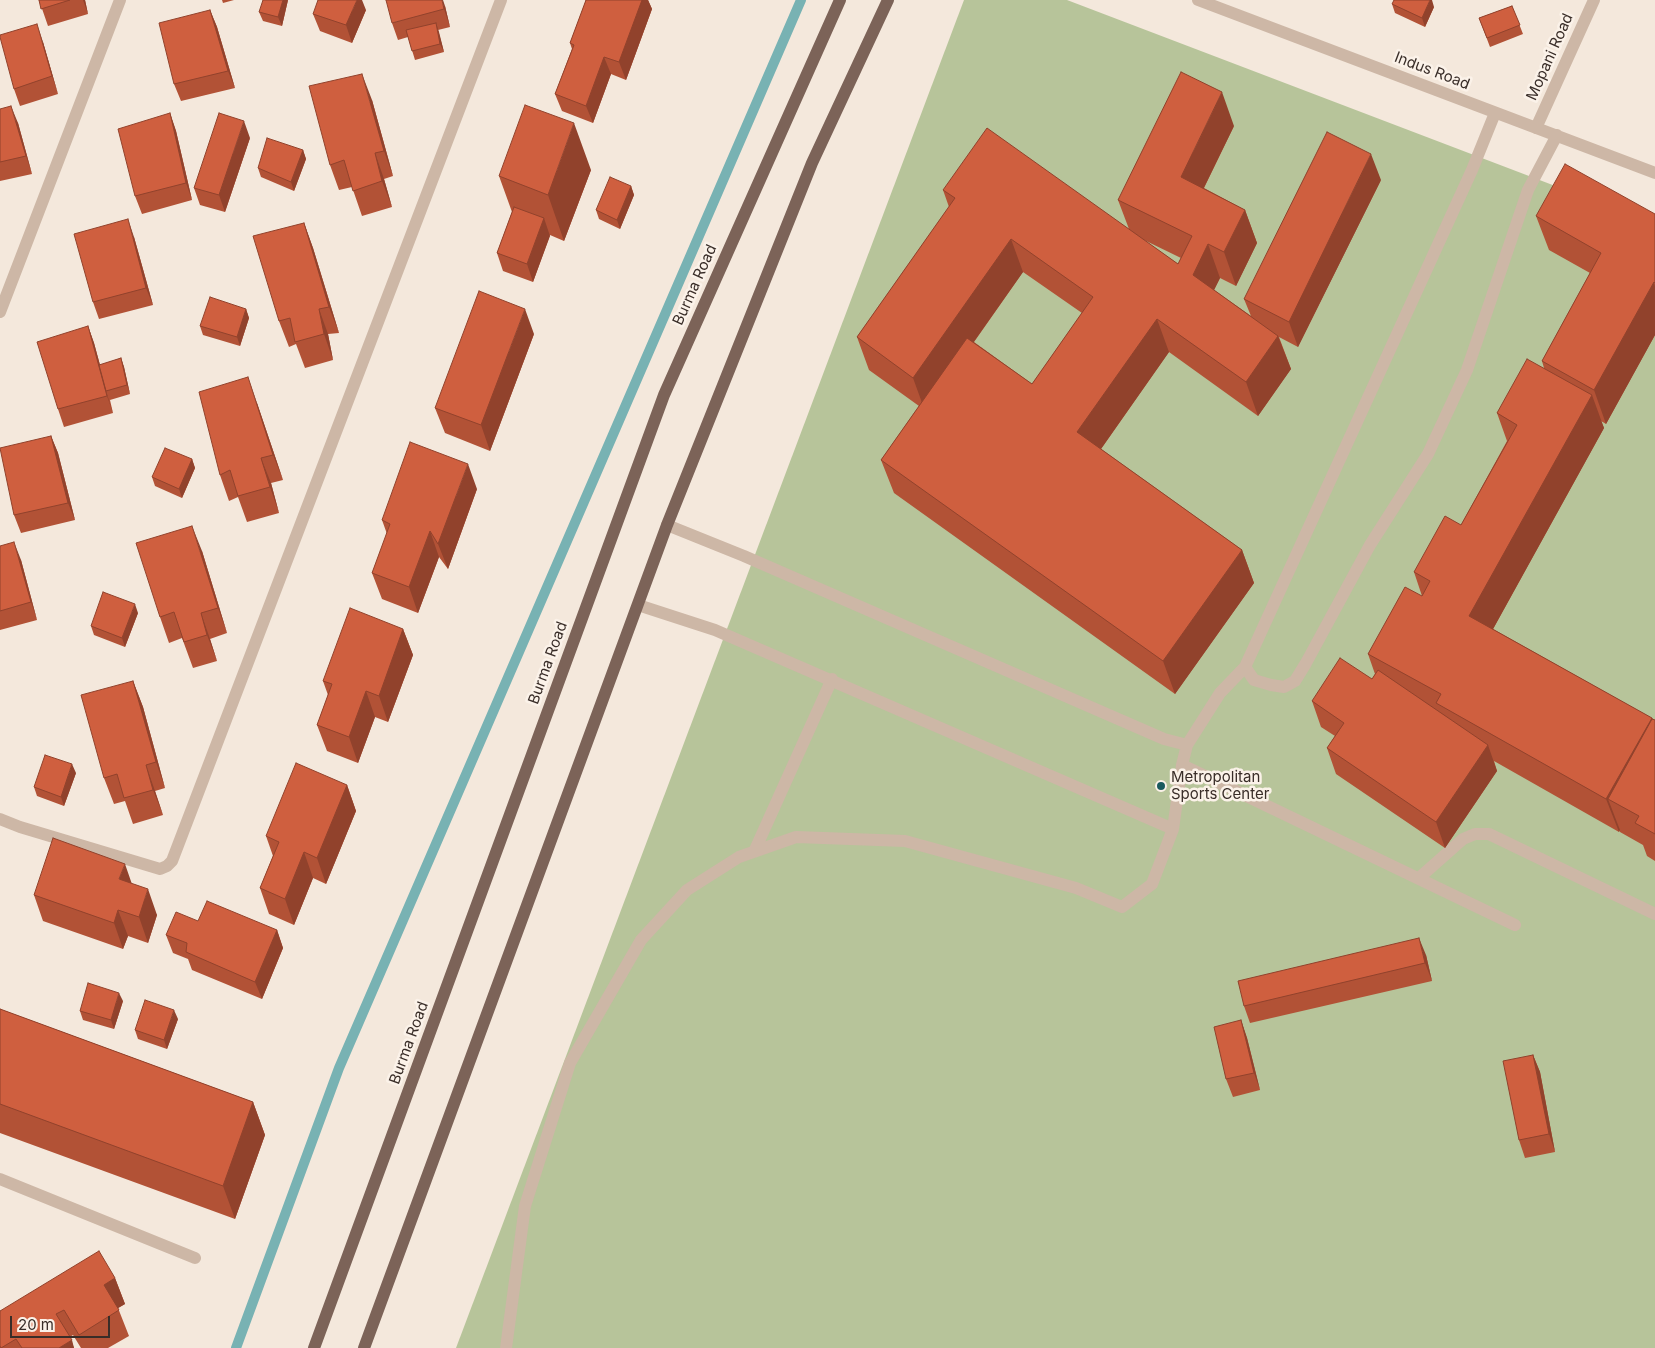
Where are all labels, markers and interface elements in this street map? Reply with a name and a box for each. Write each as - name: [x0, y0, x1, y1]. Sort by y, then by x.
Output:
- street label: Mopani Road: [1523, 11, 1577, 103]
- street label: Indus Road: [1392, 48, 1472, 94]
- street label: Burma Road: [669, 242, 721, 328]
- street label: Burma Road: [525, 619, 571, 707]
- place label: Metropolitan Sports Center: [1171, 768, 1269, 803]
- marker: Metropolitan Sports Center: [1155, 780, 1167, 792]
- street label: Burma Road: [386, 999, 432, 1087]
- scale bar: [12, 1306, 112, 1338]
- text: 20 m: [18, 1315, 54, 1334]

